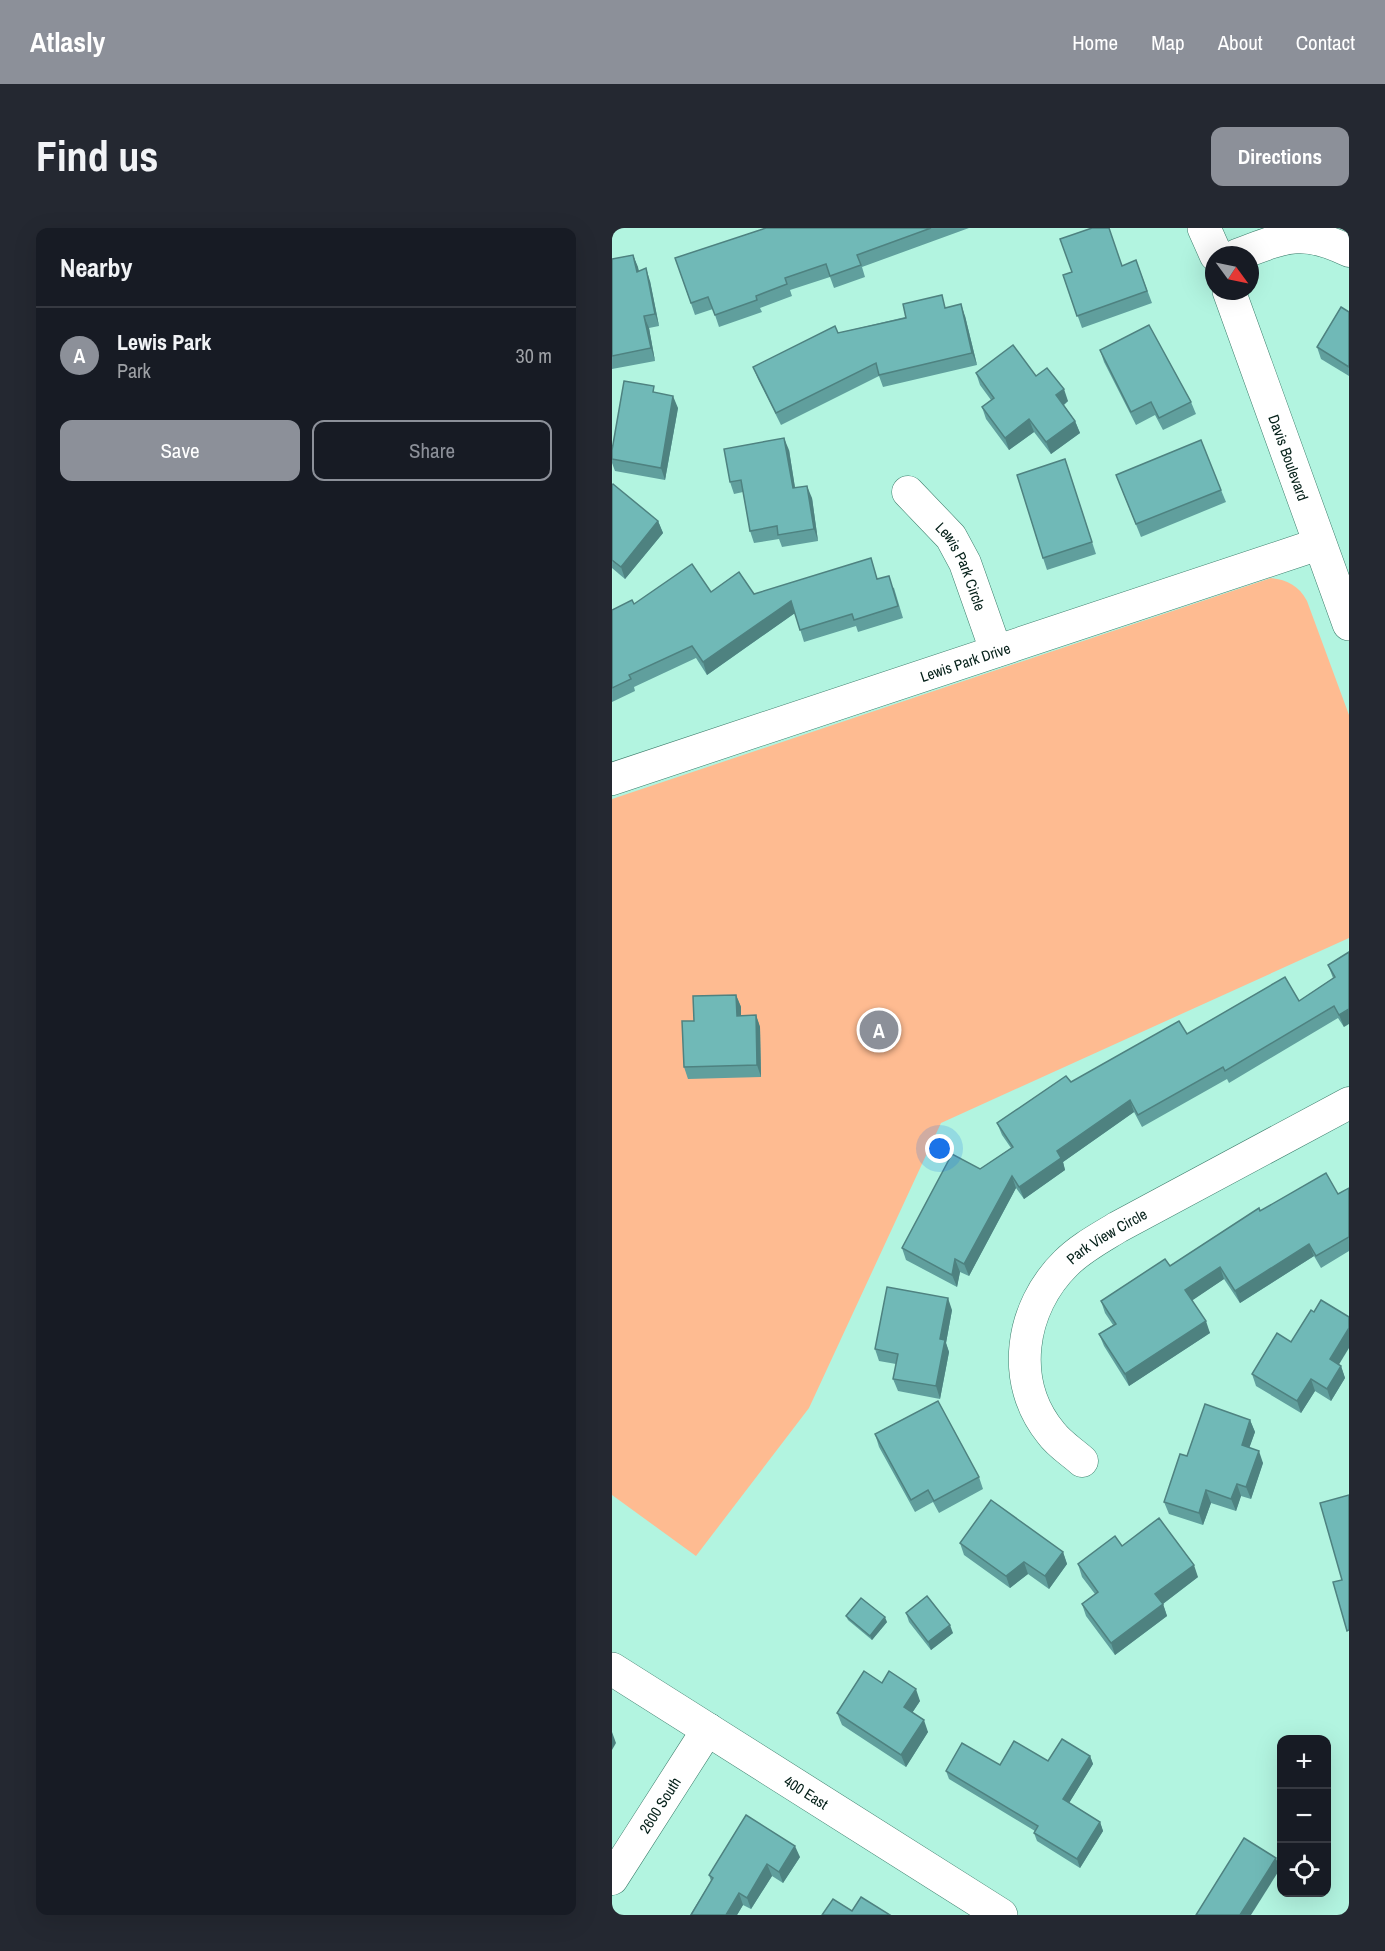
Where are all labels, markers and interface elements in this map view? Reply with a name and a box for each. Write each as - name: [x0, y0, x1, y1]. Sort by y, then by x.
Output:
- text: Atlasly: [30, 23, 105, 61]
- text: Home: [1072, 28, 1118, 57]
- text: Map: [1151, 28, 1185, 57]
- text: About: [1218, 28, 1263, 57]
- text: Contact: [1296, 28, 1355, 57]
- button: Directions: [1211, 127, 1349, 186]
- text: Find us: [36, 128, 158, 184]
- north arrow: [1205, 246, 1259, 300]
- text: Nearby: [60, 250, 132, 285]
- text: Lewis Park: [117, 327, 211, 357]
- text: A: [74, 342, 85, 369]
- text: 30 m: [516, 342, 552, 369]
- text: Park: [117, 357, 151, 384]
- street label: Davis Boulevard: [1264, 411, 1314, 504]
- button: Save: [60, 420, 300, 481]
- button: Share: [312, 420, 552, 481]
- street label: Lewis Park Circle: [931, 517, 991, 613]
- street label: Lewis Park Drive: [917, 637, 1013, 686]
- pin: A: [860, 1008, 898, 1052]
- your location: [925, 1134, 954, 1163]
- street label: Park View Circle: [1061, 1203, 1151, 1269]
- map controls: [1277, 1735, 1331, 1897]
- button: +: [1277, 1735, 1331, 1789]
- street label: 400 East: [780, 1770, 833, 1814]
- street label: 2600 South: [634, 1773, 685, 1837]
- button: −: [1277, 1789, 1331, 1843]
- button: locate: [1277, 1843, 1331, 1897]

